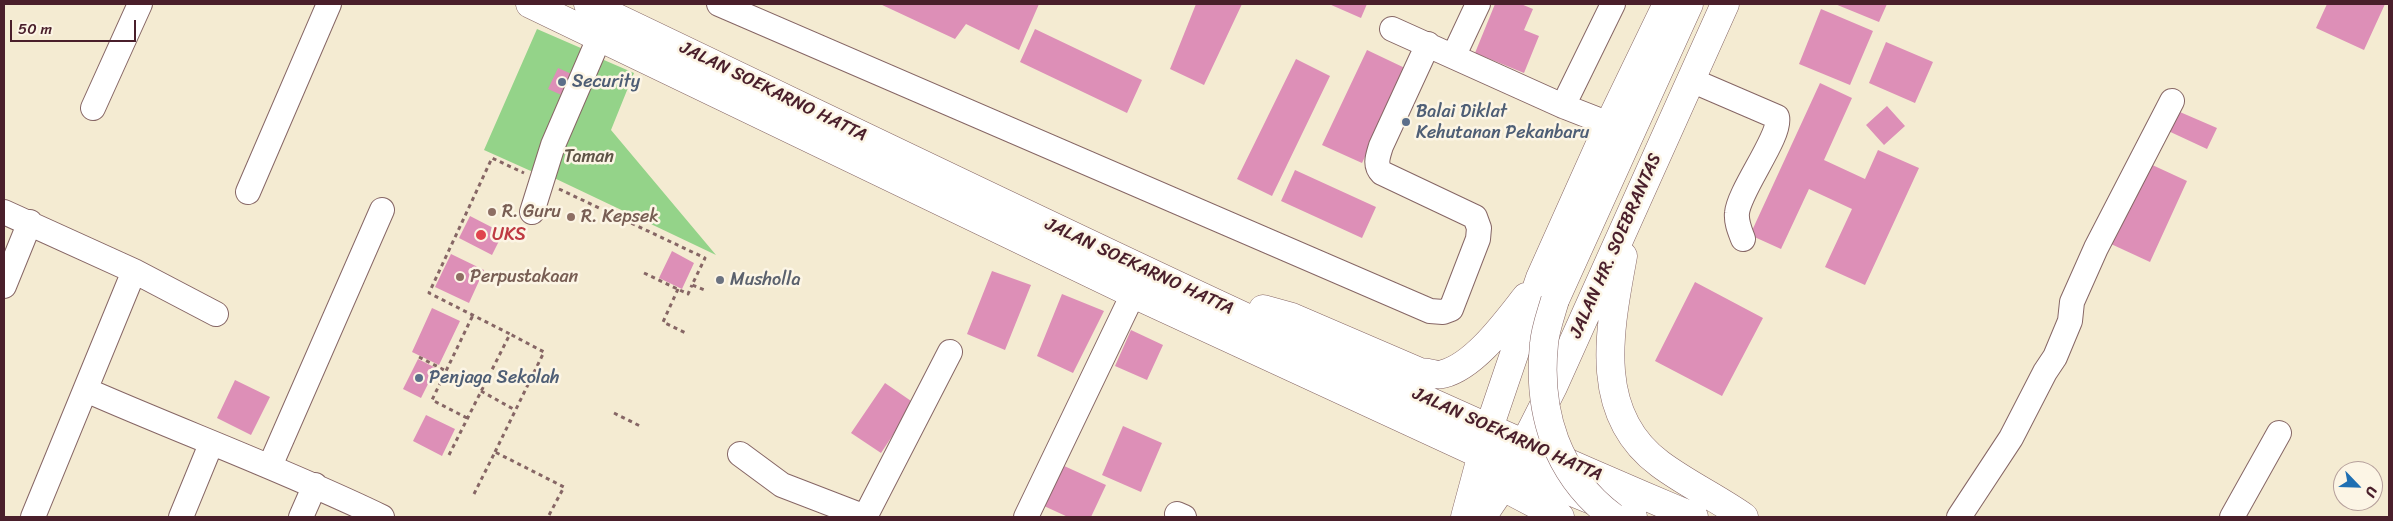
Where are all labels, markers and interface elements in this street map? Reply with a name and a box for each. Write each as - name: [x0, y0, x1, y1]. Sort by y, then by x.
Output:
- scale bar: [12, 10, 139, 42]
- text: 50 m: [18, 16, 52, 42]
- street label: JALAN SOEKARNO HATTA: [676, 37, 870, 147]
- place label: Security: [572, 71, 640, 93]
- marker: Security: [556, 76, 568, 88]
- place label: Balai Diklat Kehutanan Pekanbaru: [1416, 101, 1590, 144]
- marker: Balai Diklat Kehutanan Pekanbaru: [1400, 116, 1412, 128]
- park label: Taman: [564, 146, 614, 168]
- street label: JALAN HR. SOEBRANTAS: [1566, 150, 1666, 342]
- place label: R. Guru: [502, 201, 561, 223]
- marker: R. Guru: [486, 206, 498, 218]
- place label: R. Kepsek: [581, 206, 659, 228]
- marker: R. Kepsek: [565, 211, 577, 223]
- street label: JALAN SOEKARNO HATTA: [1041, 214, 1237, 320]
- place label: UKS: [492, 224, 526, 246]
- marker: UKS: [474, 228, 488, 242]
- place label: Perpustakaan: [470, 266, 578, 288]
- place label: Musholla: [730, 269, 800, 291]
- marker: Perpustakaan: [454, 271, 466, 283]
- marker: Musholla: [714, 274, 726, 286]
- place label: Penjaga Sekolah: [429, 367, 559, 389]
- marker: Penjaga Sekolah: [413, 372, 425, 384]
- street label: JALAN SOEKARNO HATTA: [1409, 383, 1605, 487]
- north arrow: [2333, 461, 2383, 511]
- text: U: [2358, 483, 2385, 501]

